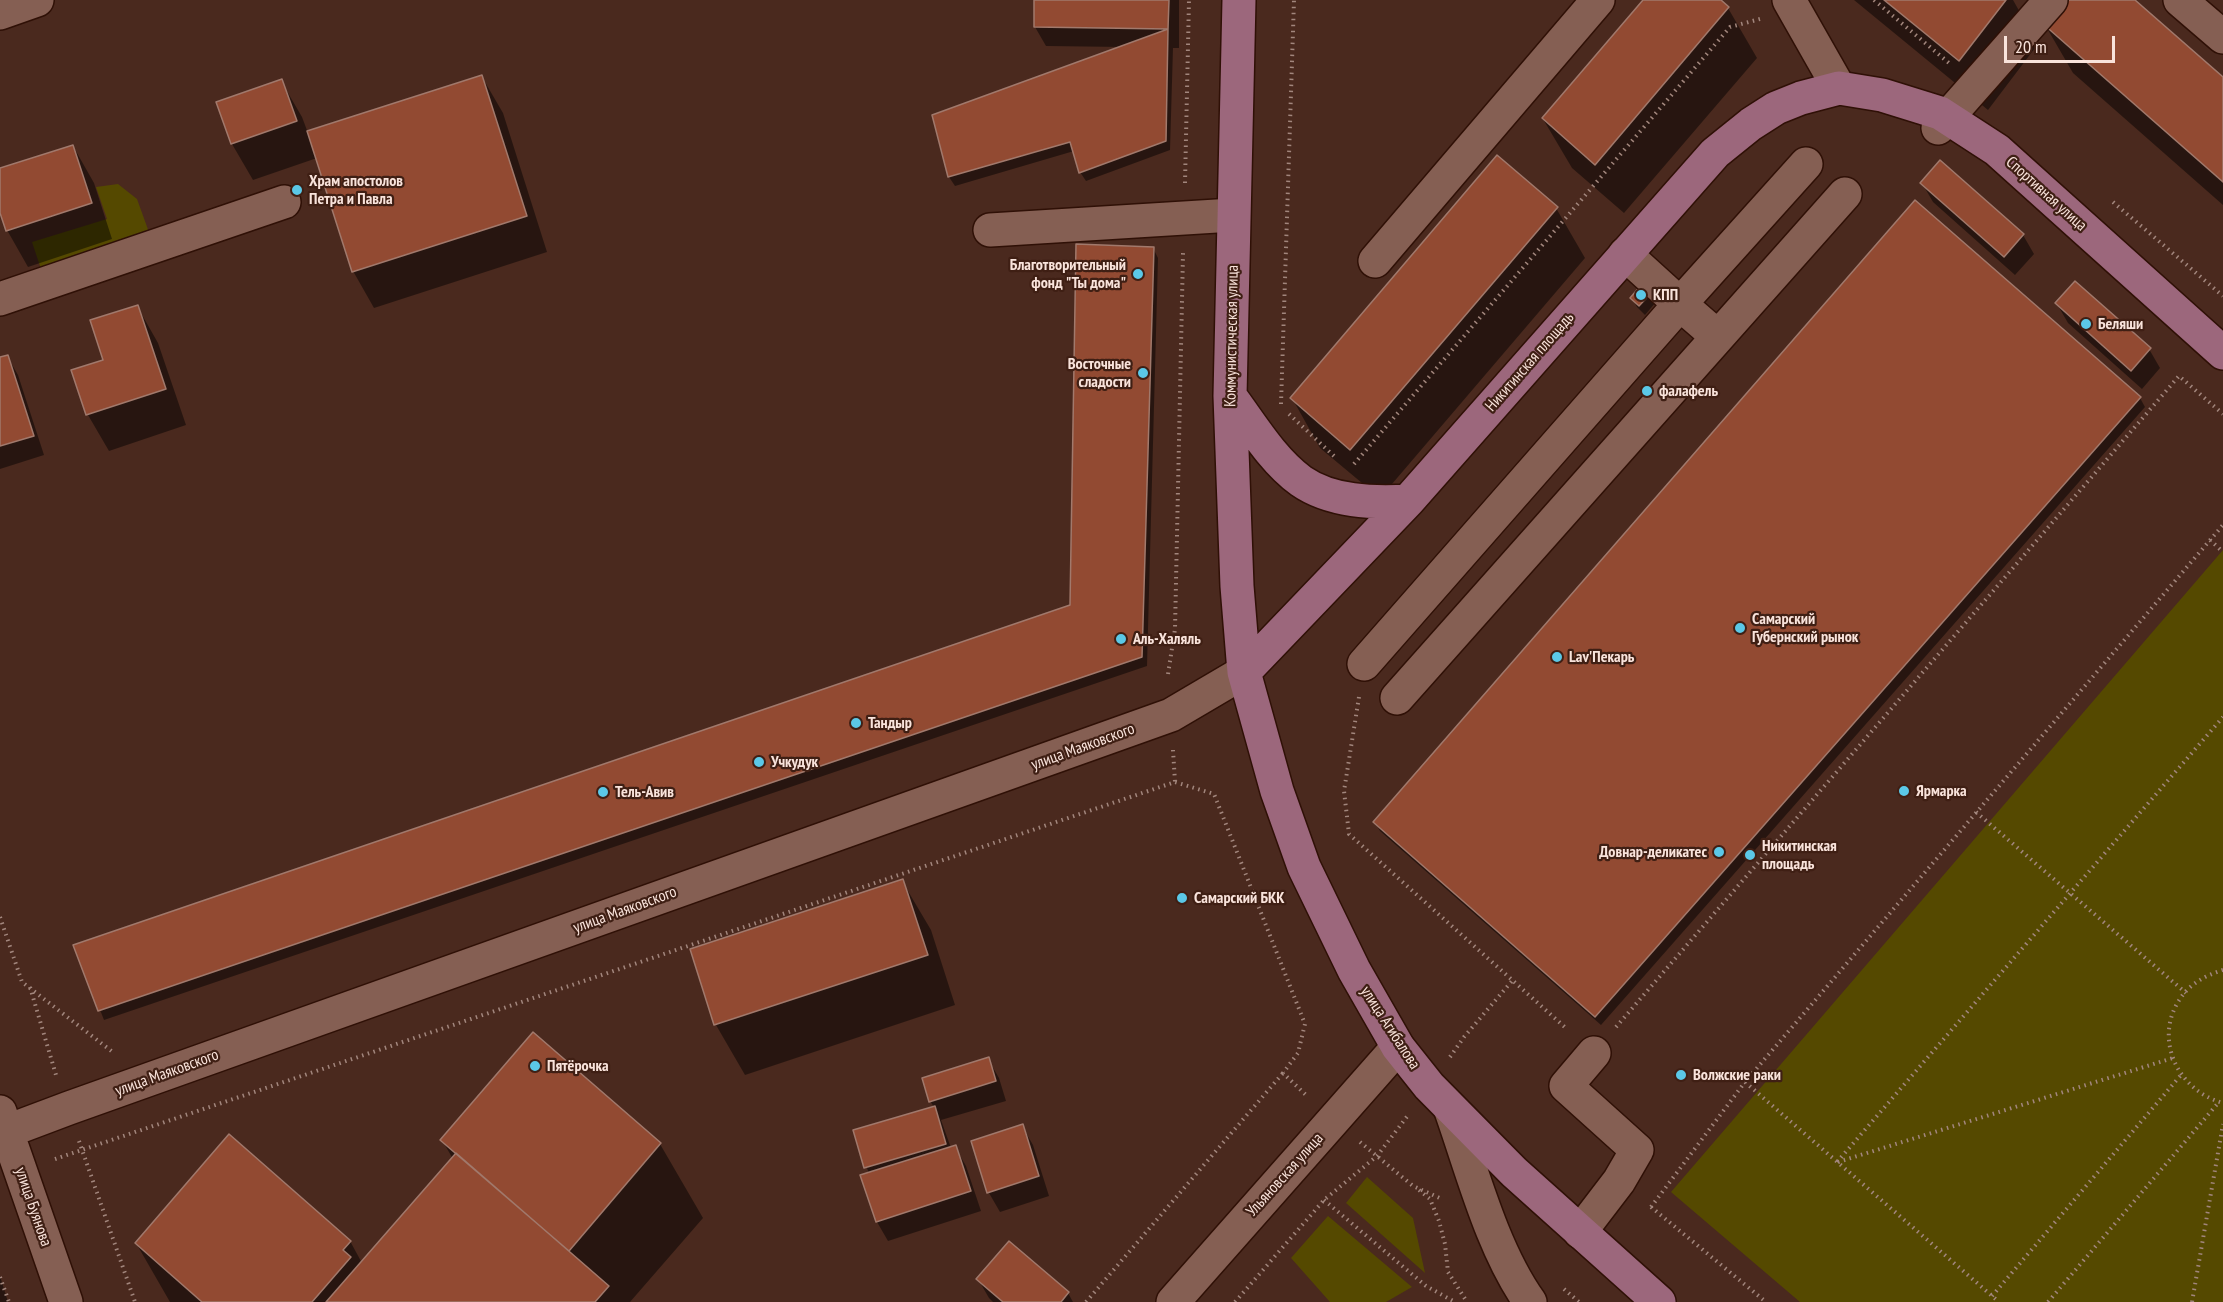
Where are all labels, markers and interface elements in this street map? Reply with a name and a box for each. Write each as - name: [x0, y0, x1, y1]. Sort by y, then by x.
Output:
- scale bar: [2007, 24, 2118, 62]
- text: 20 m: [2015, 35, 2047, 58]
- street label: Спортивная улица: [2002, 153, 2090, 235]
- place label: Храм апостолов Петра и Павла: [309, 171, 403, 209]
- marker: Храм апостолов Петра и Павла: [290, 183, 304, 197]
- place label: Благотворительный фонд "Ты дома": [1010, 255, 1126, 293]
- street label: Коммунистическая улица: [1221, 265, 1243, 407]
- marker: Благотворительный фонд "Ты дома": [1131, 267, 1145, 281]
- place label: КПП: [1653, 285, 1678, 305]
- marker: КПП: [1634, 288, 1648, 302]
- street label: Никитинская площадь: [1482, 308, 1578, 416]
- place label: Беляши: [2098, 314, 2143, 334]
- marker: Беляши: [2079, 317, 2093, 331]
- place label: Восточные сладости: [1068, 354, 1131, 392]
- marker: Восточные сладости: [1136, 366, 1150, 380]
- place label: фалафель: [1659, 381, 1718, 401]
- marker: фалафель: [1640, 384, 1654, 398]
- place label: Самарский Губернский рынок: [1752, 609, 1858, 647]
- marker: Самарский Губернский рынок: [1733, 621, 1747, 635]
- place label: Аль-Халяль: [1133, 629, 1201, 649]
- marker: Аль-Халяль: [1114, 632, 1128, 646]
- place label: Lav'Пекарь: [1569, 647, 1634, 667]
- marker: Lav'Пекарь: [1550, 650, 1564, 664]
- place label: Тандыр: [868, 713, 912, 733]
- marker: Тандыр: [849, 716, 863, 730]
- street label: улица Маяковского: [1029, 719, 1137, 775]
- place label: Учкудук: [771, 752, 818, 772]
- marker: Учкудук: [752, 755, 766, 769]
- place label: Ярмарка: [1916, 781, 1967, 801]
- place label: Тель-Авив: [615, 782, 674, 802]
- marker: Ярмарка: [1897, 784, 1911, 798]
- marker: Тель-Авив: [596, 785, 610, 799]
- place label: Никитинская площадь: [1762, 836, 1837, 874]
- place label: Довнар-деликатес: [1599, 842, 1707, 862]
- marker: Довнар-деликатес: [1712, 845, 1726, 859]
- marker: Никитинская площадь: [1743, 848, 1757, 862]
- street label: улица Маяковского: [571, 882, 679, 938]
- place label: Самарский БКК: [1194, 888, 1285, 908]
- marker: Самарский БКК: [1175, 891, 1189, 905]
- street label: улица Агибалова: [1356, 983, 1424, 1073]
- street label: улица Маяковского: [113, 1045, 221, 1101]
- place label: Пятёрочка: [547, 1056, 609, 1076]
- marker: Пятёрочка: [528, 1059, 542, 1073]
- place label: Волжские раки: [1693, 1065, 1781, 1085]
- marker: Волжские раки: [1674, 1068, 1688, 1082]
- street label: Ульяновская улица: [1242, 1129, 1328, 1221]
- street label: улица Буянова: [11, 1165, 55, 1249]

